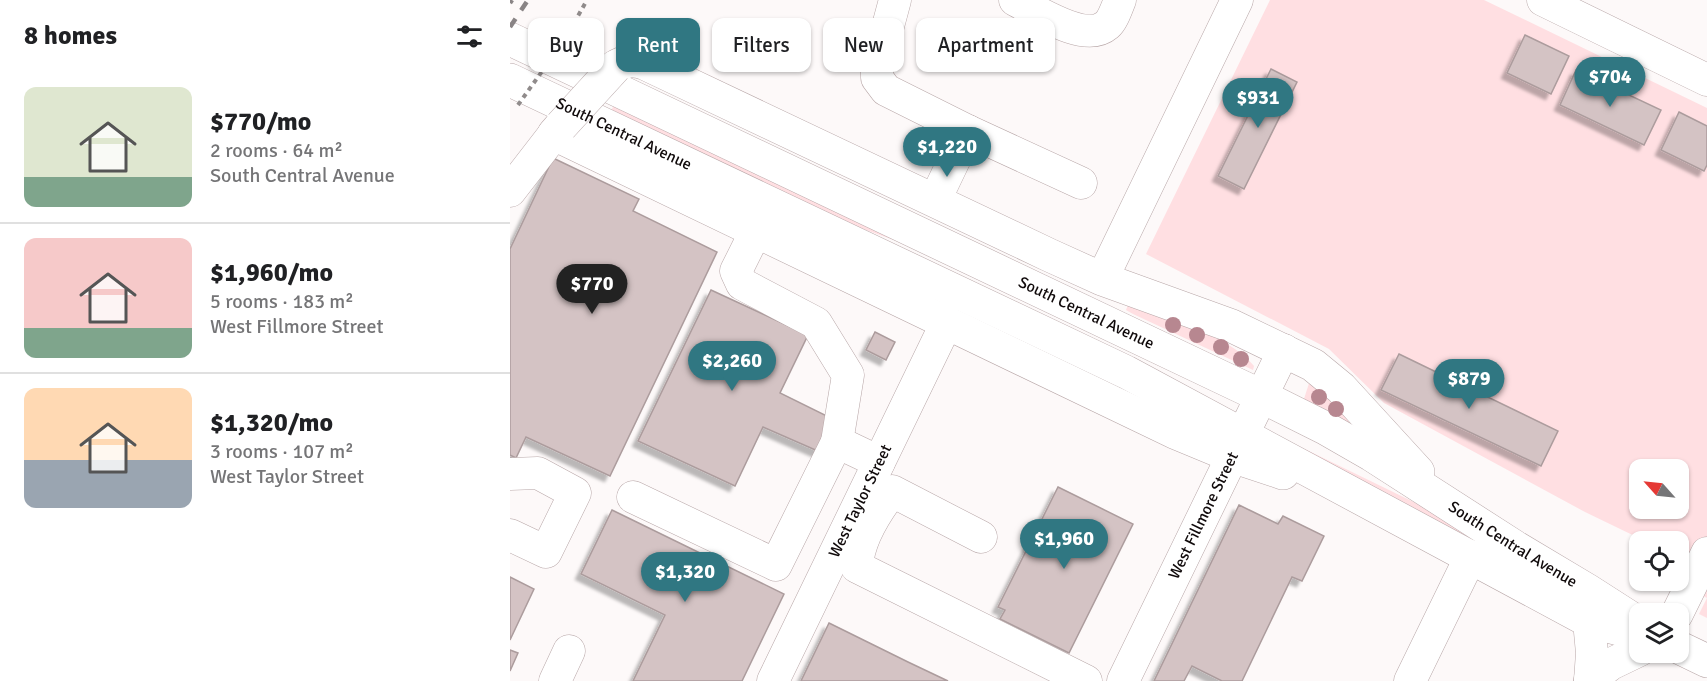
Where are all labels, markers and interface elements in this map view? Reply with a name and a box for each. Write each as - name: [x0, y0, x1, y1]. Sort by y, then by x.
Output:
- chip: Buy: [528, 18, 604, 72]
- chip: Rent: [616, 18, 700, 72]
- chip: Filters: [712, 18, 811, 72]
- chip: New: [823, 18, 904, 72]
- chip: Apartment: [916, 18, 1055, 72]
- text: 8 homes: [24, 20, 117, 52]
- icon: filters: [453, 20, 486, 53]
- pin: $704: [1574, 57, 1646, 108]
- text: $704: [1588, 64, 1632, 89]
- pin: $931: [1222, 78, 1294, 129]
- text: $931: [1236, 85, 1280, 110]
- street label: South Central Avenue: [553, 93, 695, 175]
- text: $770/mo: [210, 106, 311, 138]
- icon: home: [72, 111, 144, 183]
- pin: $1,220: [898, 127, 996, 178]
- text: $1,220: [917, 134, 977, 159]
- text: 2 rooms · 64 m²: [210, 138, 343, 163]
- text: South Central Avenue: [210, 163, 395, 188]
- text: $1,960/mo: [210, 257, 333, 289]
- icon: home: [72, 262, 144, 334]
- pin: $770: [556, 264, 628, 315]
- text: $770: [570, 271, 614, 296]
- street label: South Central Avenue: [1015, 272, 1157, 354]
- text: 5 rooms · 183 m²: [210, 289, 354, 314]
- text: West Fillmore Street: [210, 314, 384, 339]
- pin: $2,260: [683, 341, 781, 392]
- text: $2,260: [702, 348, 762, 373]
- pin: $879: [1433, 359, 1505, 410]
- text: $879: [1447, 366, 1491, 391]
- text: $1,320/mo: [210, 407, 333, 439]
- icon: home: [72, 412, 144, 484]
- text: 3 rooms · 107 m²: [210, 439, 354, 464]
- street label: West Taylor Street: [824, 441, 896, 561]
- street label: West Fillmore Street: [1164, 448, 1243, 582]
- north arrow: [1629, 459, 1689, 519]
- map controls: [1629, 459, 1689, 663]
- text: West Taylor Street: [210, 464, 364, 489]
- street label: South Central Avenue: [1445, 497, 1581, 592]
- pin: $1,960: [1015, 519, 1113, 570]
- text: $1,960: [1034, 526, 1094, 551]
- button: locate: [1629, 531, 1689, 591]
- pin: $1,320: [636, 552, 734, 603]
- text: $1,320: [655, 559, 715, 584]
- button: layers: [1629, 603, 1689, 663]

